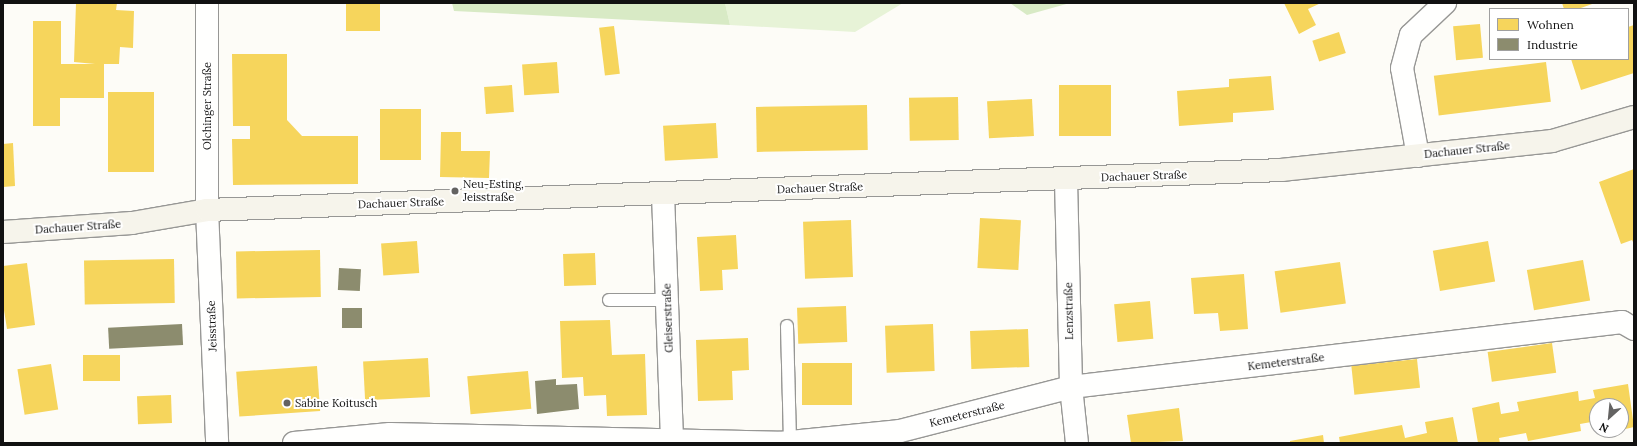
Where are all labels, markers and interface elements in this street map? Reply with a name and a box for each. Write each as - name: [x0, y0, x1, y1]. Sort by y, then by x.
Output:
- legend: [1489, 8, 1629, 60]
- text: Wohnen: [1527, 17, 1574, 32]
- text: Industrie: [1527, 37, 1578, 52]
- street label: Olchinger Straße: [200, 62, 214, 150]
- street label: Dachauer Straße: [1423, 139, 1511, 161]
- street label: Dachauer Straße: [1101, 168, 1187, 184]
- place label: Neu-Esting, Jeisstraße: [463, 178, 524, 204]
- street label: Dachauer Straße: [777, 180, 863, 196]
- marker: Neu-Esting, Jeisstraße: [450, 186, 460, 196]
- street label: Dachauer Straße: [358, 195, 444, 211]
- street label: Dachauer Straße: [34, 217, 122, 237]
- street label: Lenzstraße: [1062, 282, 1076, 340]
- street label: Gleiserstraße: [660, 283, 676, 353]
- street label: Jeisstraße: [205, 300, 219, 352]
- street label: Kemeterstraße: [1247, 351, 1325, 373]
- place label: Sabine Koitusch: [295, 396, 377, 410]
- marker: Sabine Koitusch: [282, 398, 292, 408]
- street label: Kemeterstraße: [928, 398, 1006, 430]
- north arrow: [1589, 398, 1629, 438]
- text: N: [1597, 420, 1611, 436]

